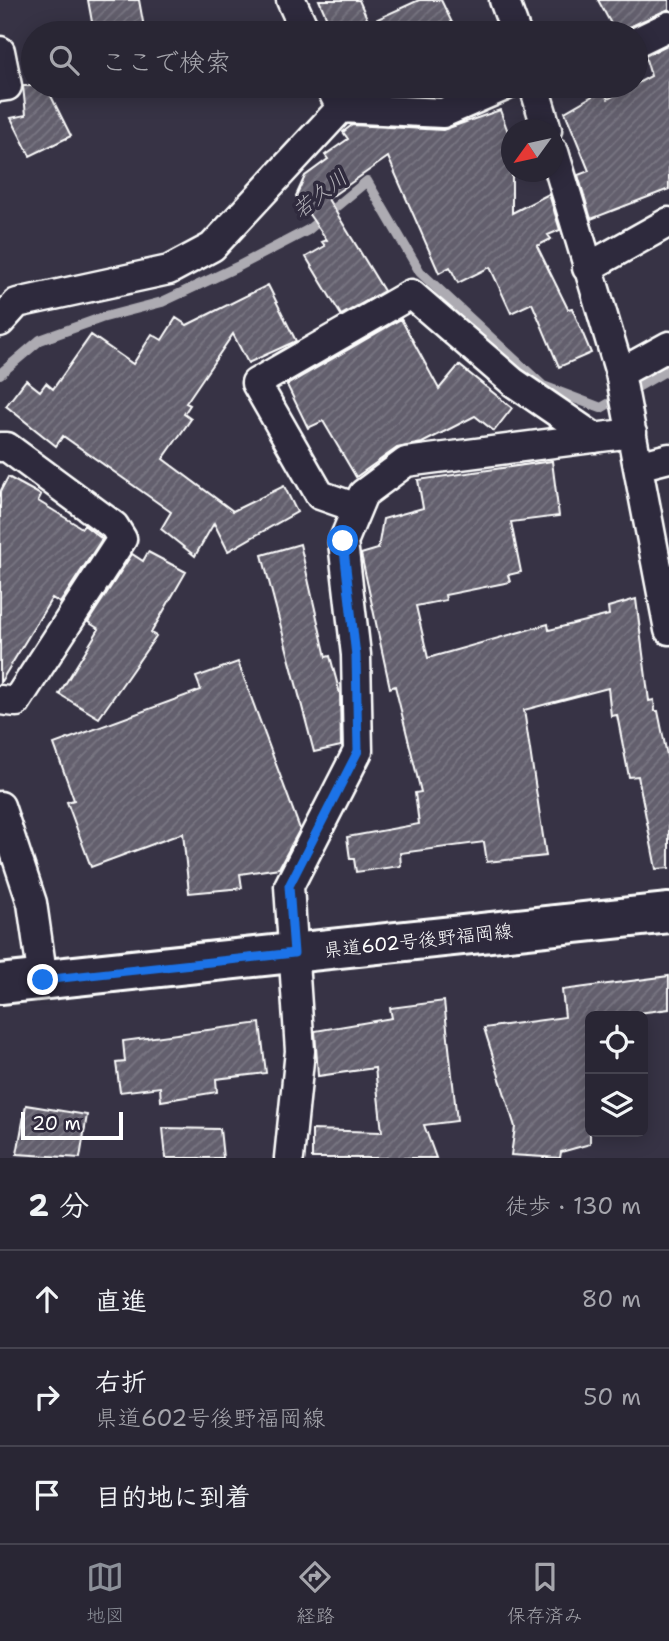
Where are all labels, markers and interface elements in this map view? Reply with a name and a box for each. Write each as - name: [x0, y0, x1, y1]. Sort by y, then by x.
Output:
- search box: [21, 21, 648, 98]
- icon: search: [45, 41, 83, 79]
- text: ここで検索: [101, 44, 231, 79]
- north arrow: [501, 119, 564, 182]
- water label: 若久川: [287, 164, 353, 224]
- route start: [327, 525, 358, 556]
- street label: 県道602号後野福岡線: [322, 918, 514, 963]
- route end: [27, 964, 58, 995]
- map controls: [585, 1011, 648, 1137]
- button: locate: [585, 1011, 648, 1074]
- button: layers: [585, 1074, 648, 1137]
- scale bar: [21, 1109, 122, 1141]
- text: 20 m: [32, 1111, 81, 1136]
- text: 2 分: [28, 1185, 89, 1226]
- text: 徒歩 · 130 m: [505, 1191, 641, 1221]
- icon: ahead: [28, 1280, 66, 1318]
- text: 直進: [95, 1283, 147, 1318]
- text: 80 m: [582, 1284, 641, 1314]
- text: 右折: [95, 1364, 147, 1399]
- icon: right: [28, 1378, 66, 1416]
- text: 50 m: [583, 1382, 641, 1412]
- text: 県道602号後野福岡線: [95, 1403, 325, 1433]
- icon: arrive: [28, 1476, 66, 1514]
- text: 目的地に到着: [95, 1479, 251, 1514]
- tab: 地図: [86, 1558, 124, 1628]
- tab: 経路: [296, 1558, 335, 1628]
- tab: 保存済み: [507, 1558, 583, 1628]

